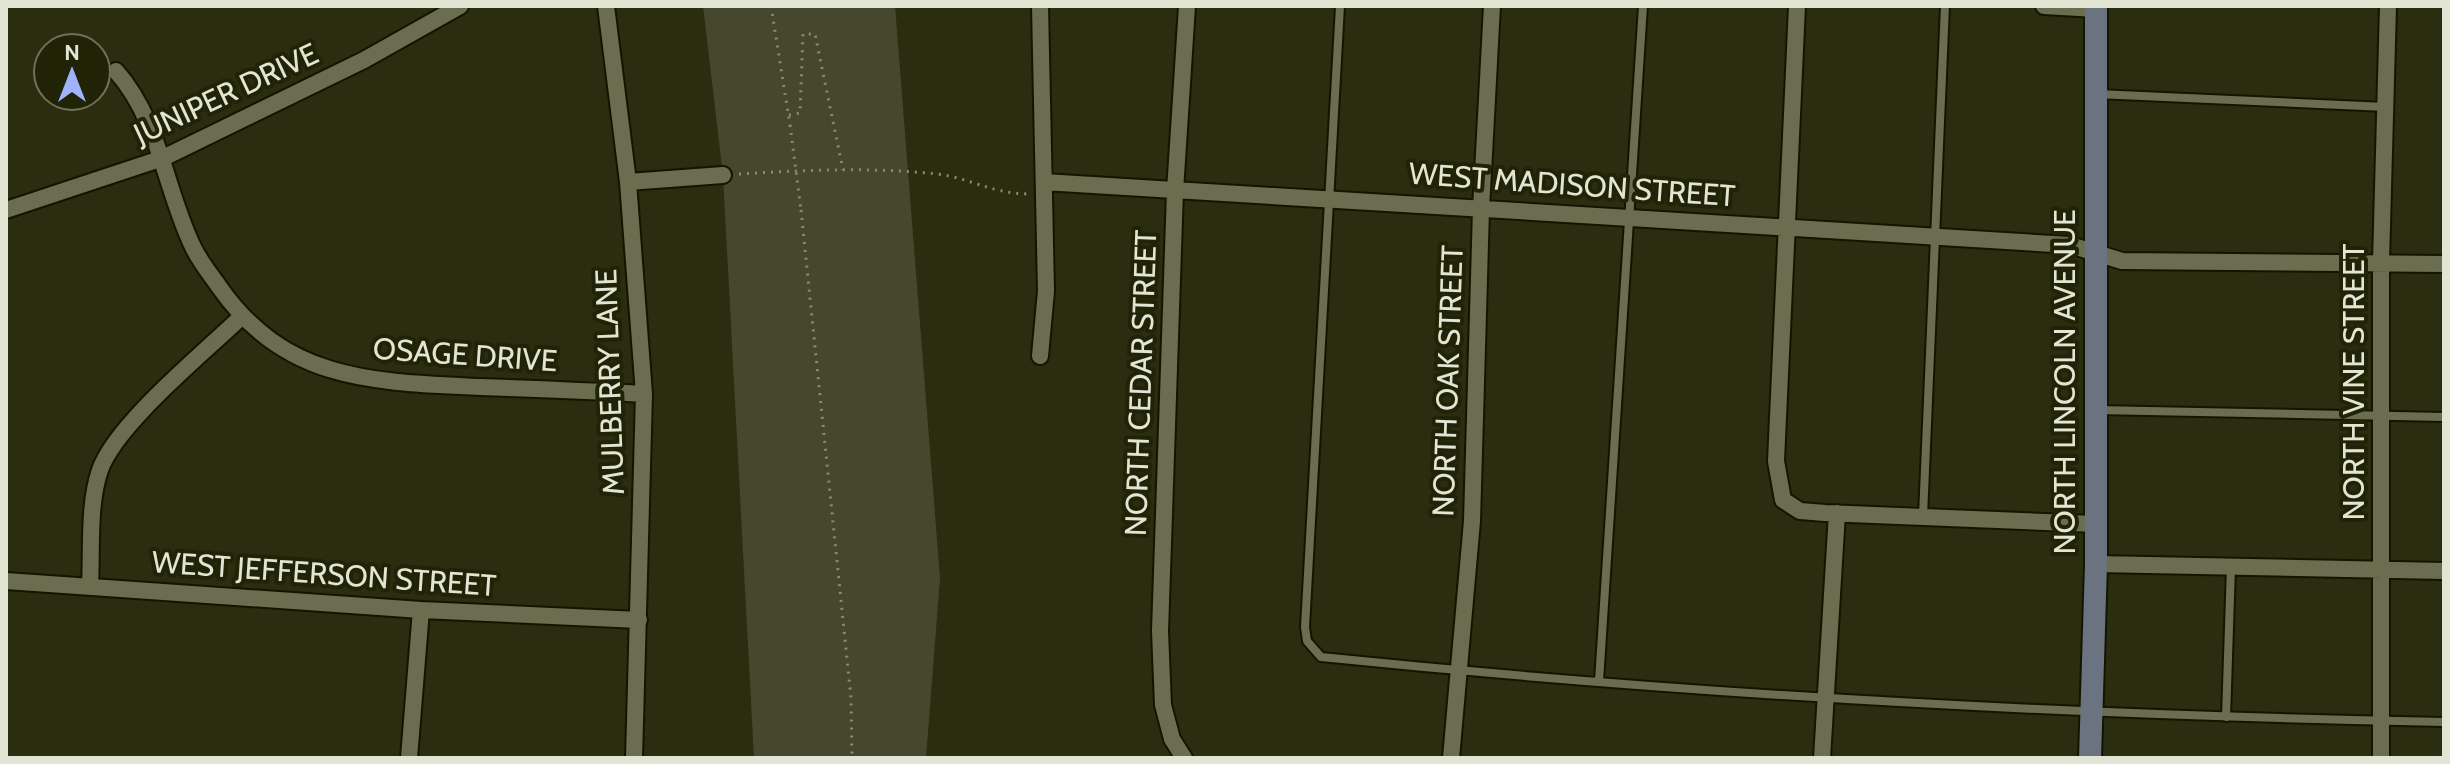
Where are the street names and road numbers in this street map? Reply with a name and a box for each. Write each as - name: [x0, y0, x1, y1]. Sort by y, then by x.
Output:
- street label: JUNIPER DRIVE: [127, 35, 324, 153]
- street label: WEST MADISON STREET: [1408, 155, 1736, 214]
- street label: NORTH LINCOLN AVENUE: [2046, 209, 2083, 555]
- street label: NORTH CEDAR STREET: [1117, 229, 1164, 537]
- street label: NORTH VINE STREET: [2335, 243, 2372, 521]
- street label: NORTH OAK STREET: [1424, 245, 1471, 517]
- street label: MULBERRY LANE: [587, 268, 632, 496]
- street label: OSAGE DRIVE: [372, 330, 558, 379]
- street label: WEST JEFFERSON STREET: [151, 543, 497, 604]

